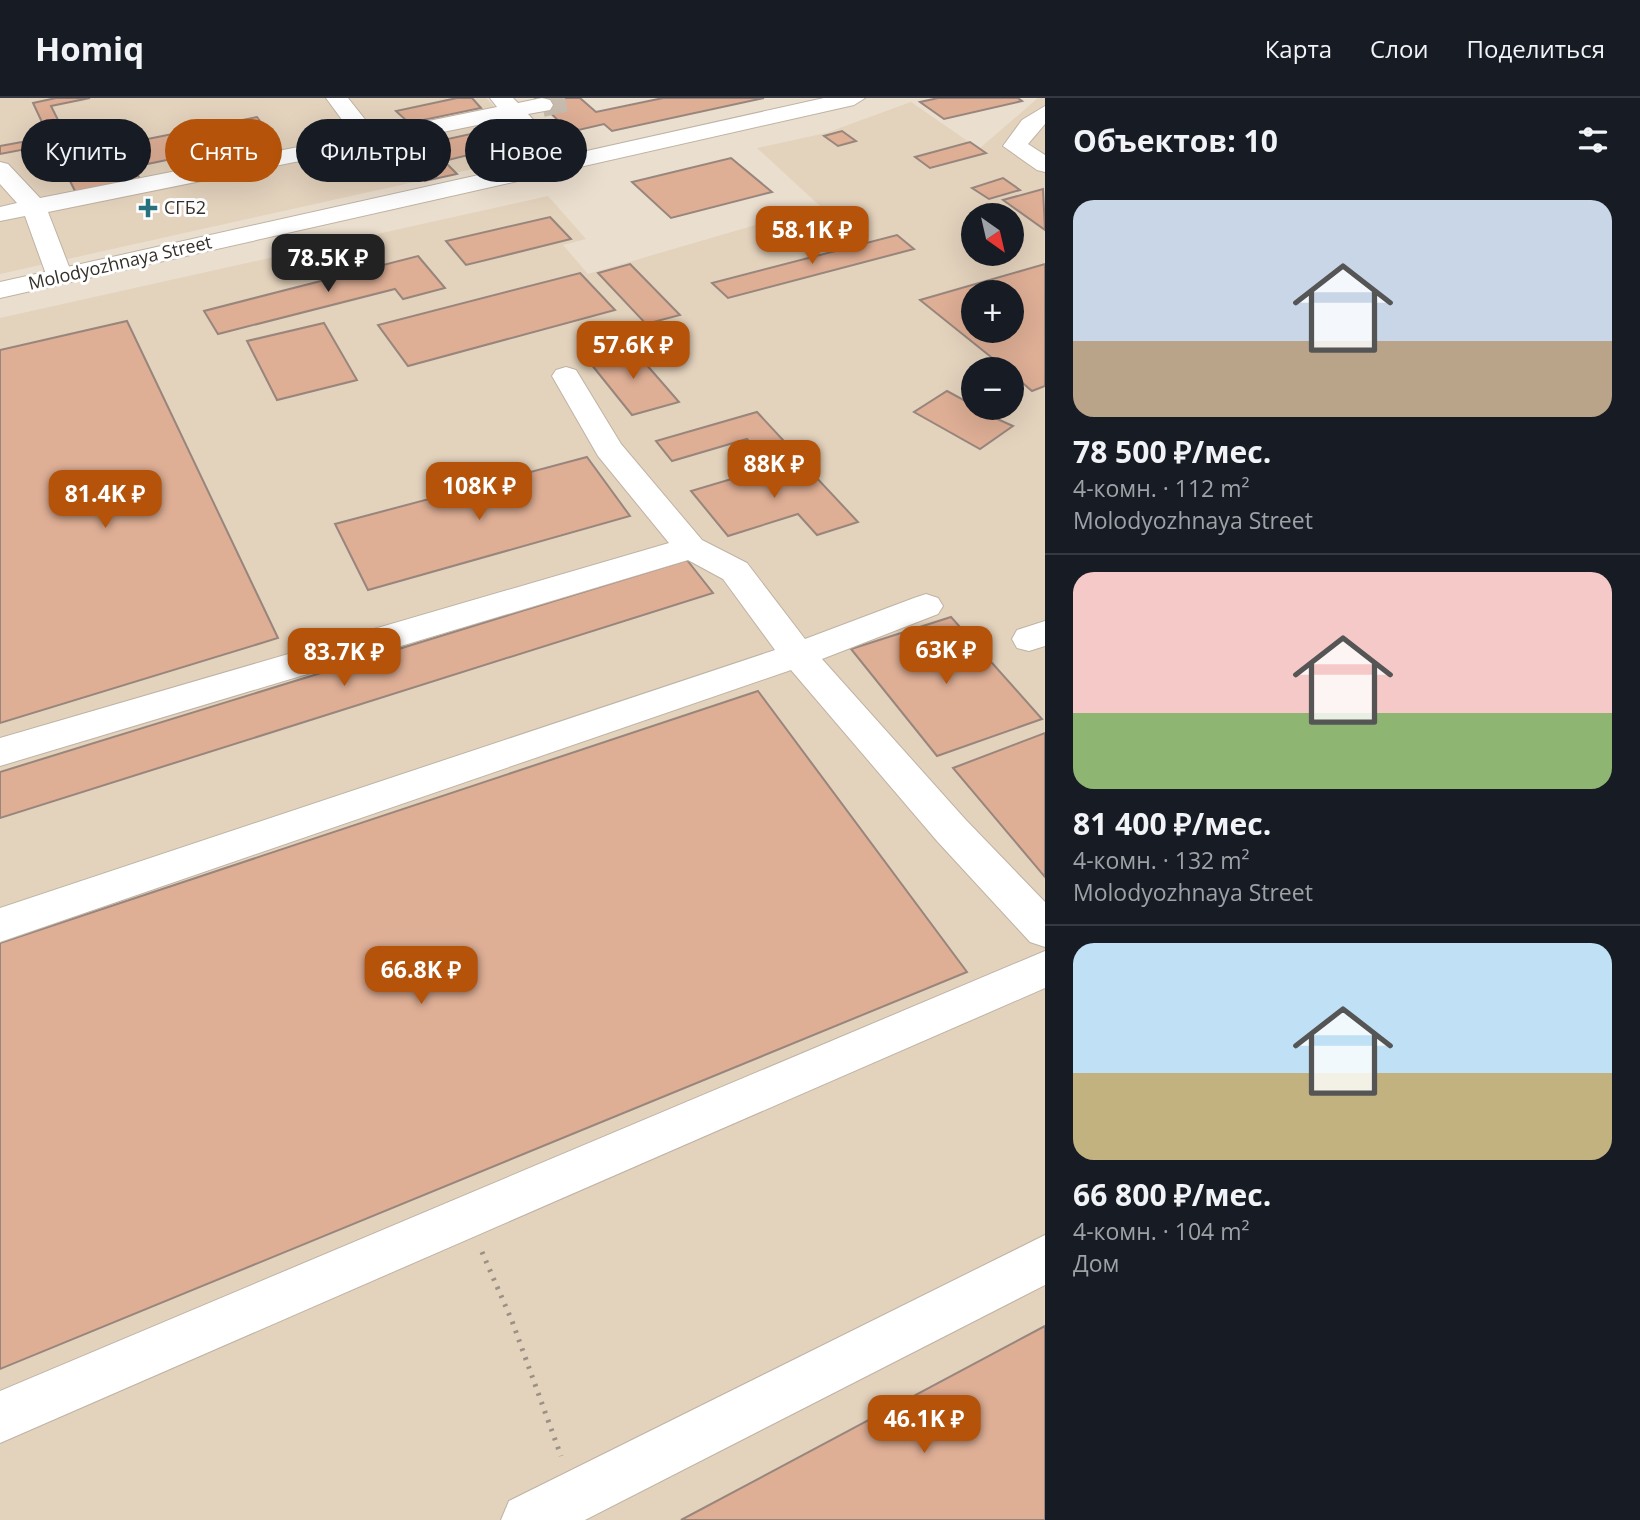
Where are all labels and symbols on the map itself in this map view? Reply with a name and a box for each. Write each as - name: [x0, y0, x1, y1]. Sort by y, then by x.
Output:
- place label: СГБ2: [164, 195, 206, 219]
- marker: СГБ2: [138, 198, 158, 218]
- north arrow: [961, 203, 1024, 266]
- pin: 58.1K ₽: [747, 206, 877, 266]
- street label: Molodyozhnaya Street: [26, 229, 214, 295]
- pin: 78.5K ₽: [263, 234, 393, 294]
- pin: 57.6K ₽: [568, 322, 698, 381]
- pin: 88K ₽: [725, 440, 823, 500]
- pin: 108K ₽: [422, 462, 536, 522]
- pin: 81.4K ₽: [40, 470, 170, 530]
- pin: 63K ₽: [897, 626, 995, 686]
- pin: 83.7K ₽: [279, 628, 409, 688]
- pin: 66.8K ₽: [356, 946, 486, 1006]
- pin: 46.1K ₽: [859, 1396, 989, 1455]

